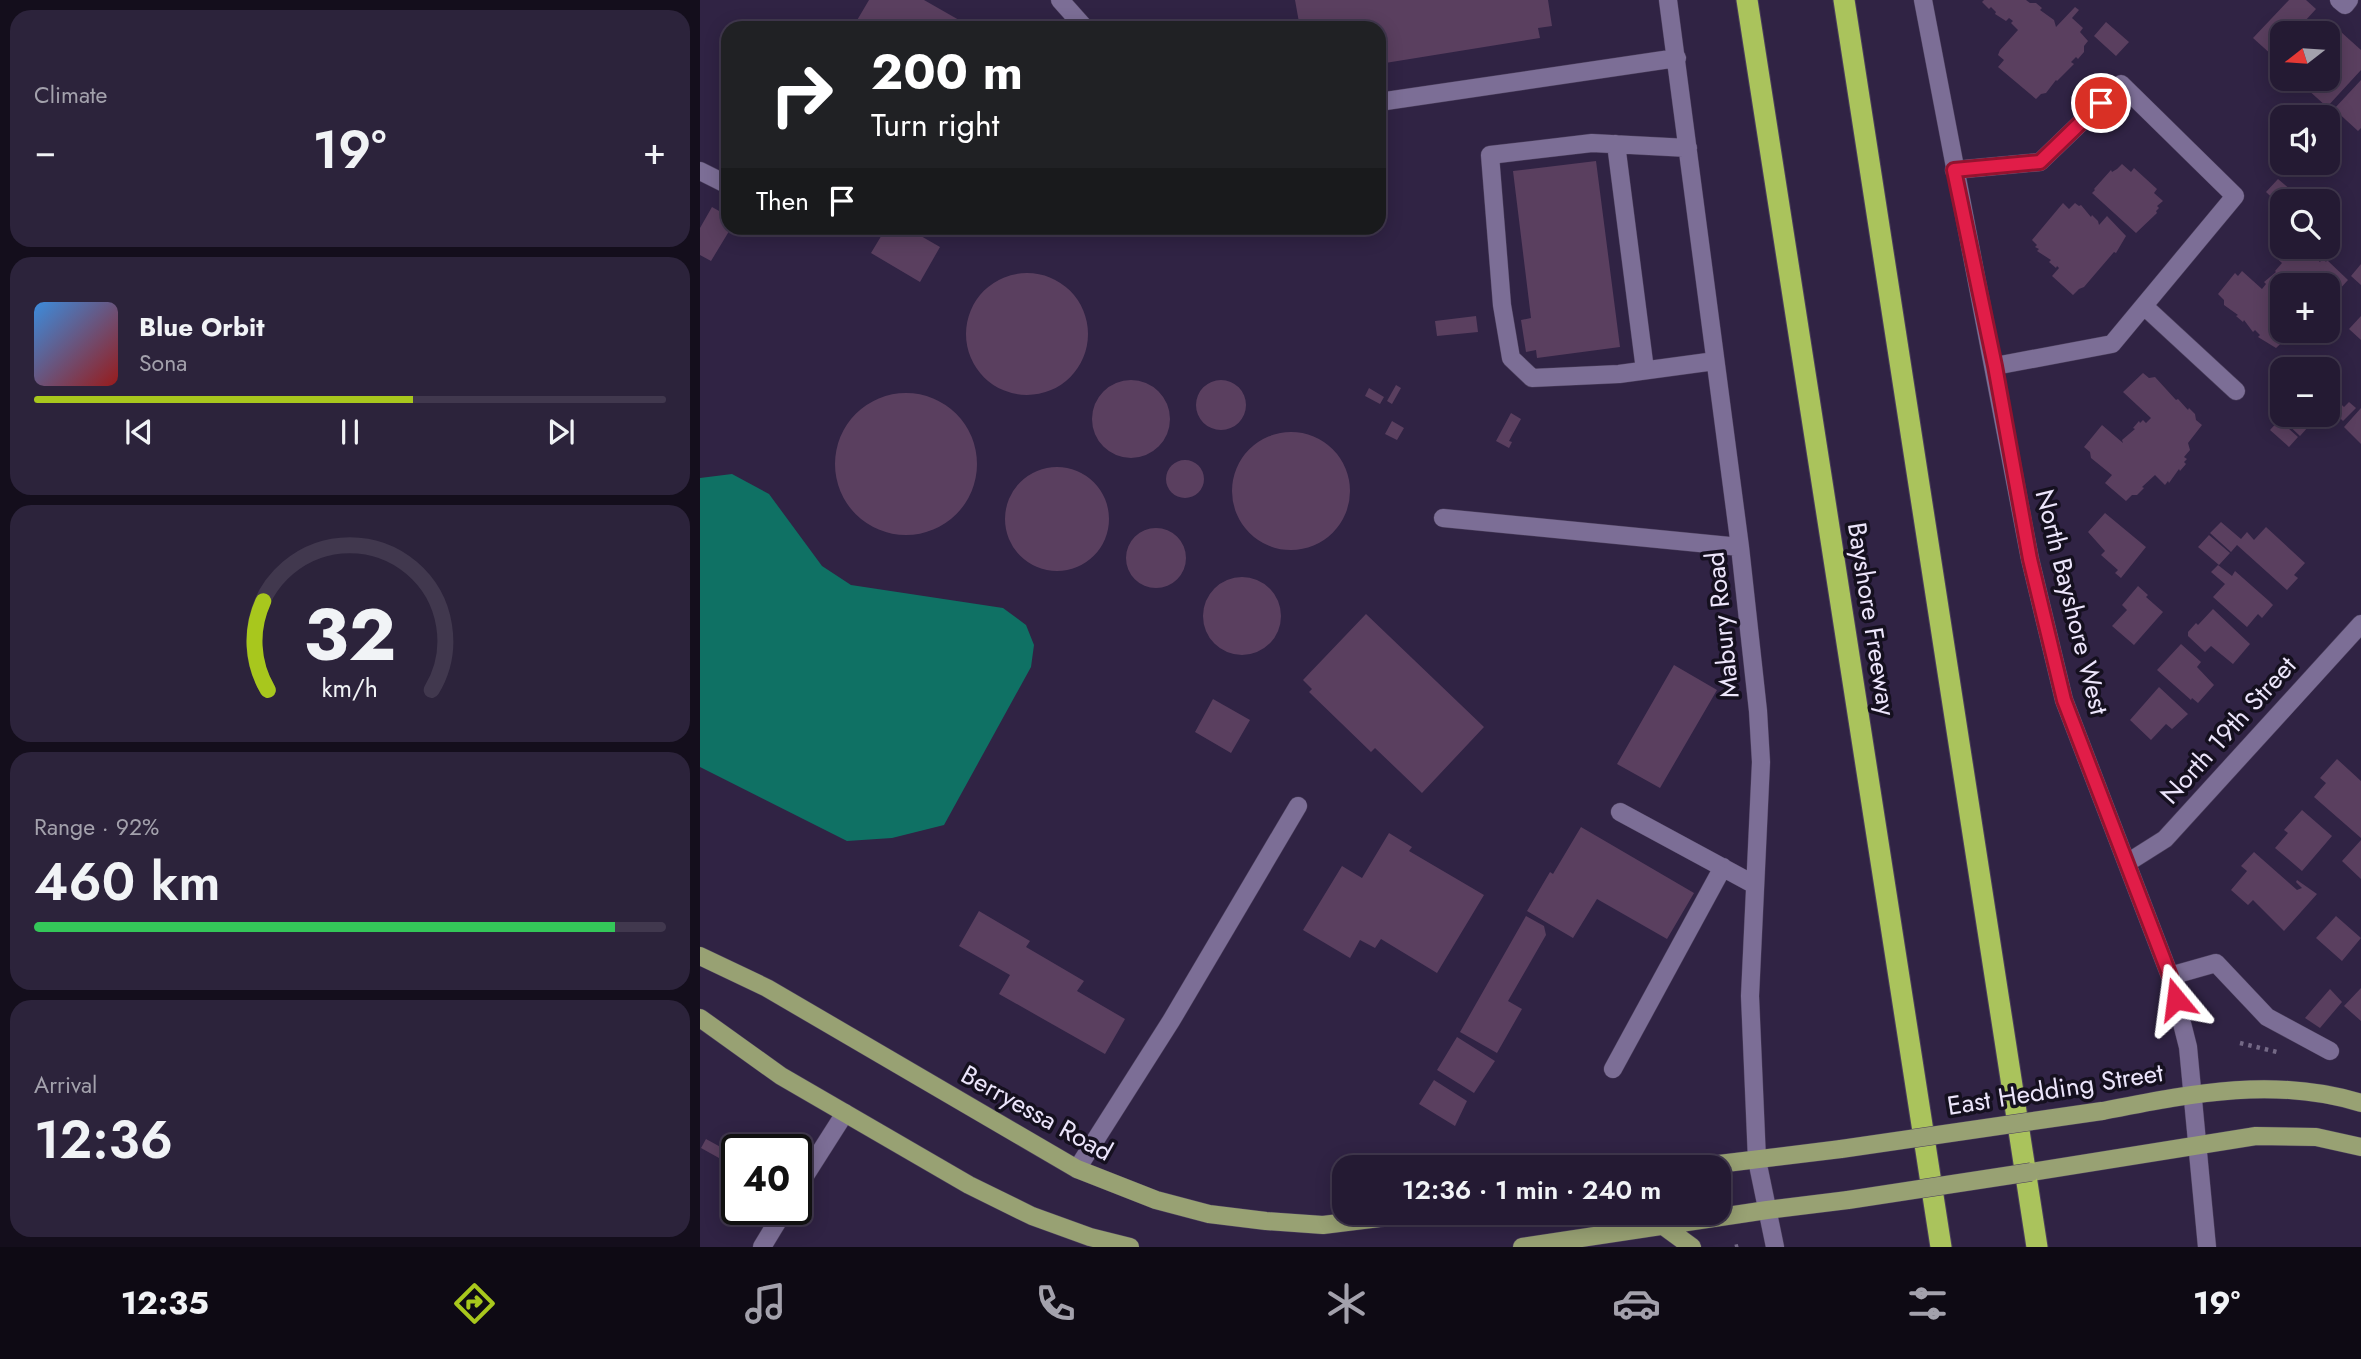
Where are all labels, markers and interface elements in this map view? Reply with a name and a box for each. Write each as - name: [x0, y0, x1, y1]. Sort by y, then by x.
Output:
- north arrow: [2270, 21, 2340, 91]
- map controls: [2270, 21, 2340, 427]
- text: 200 m: [871, 37, 1023, 107]
- icon: right: [756, 49, 847, 140]
- pin: [2071, 73, 2131, 133]
- text: Climate: [34, 78, 107, 112]
- icon: arrive: [2082, 84, 2120, 122]
- text: Turn right: [871, 102, 1000, 148]
- button: sound: [2270, 105, 2340, 175]
- text: 19°: [313, 112, 387, 188]
- text: −: [34, 123, 56, 178]
- text: +: [643, 123, 666, 178]
- text: Then: [756, 182, 809, 220]
- icon: arrive: [823, 182, 861, 220]
- button: search: [2270, 189, 2340, 259]
- button: +: [2270, 273, 2340, 343]
- text: Blue Orbit: [139, 308, 264, 346]
- text: Sona: [139, 346, 187, 380]
- button: −: [2270, 357, 2340, 427]
- icon: previous: [120, 413, 158, 451]
- icon: pause: [331, 413, 369, 451]
- icon: next: [542, 413, 580, 451]
- street label: North Bayshore West: [2026, 485, 2119, 719]
- street label: Bayshore Freeway: [1838, 520, 1906, 719]
- street label: Mabury Road: [1695, 550, 1749, 700]
- text: 32: [304, 582, 396, 687]
- street label: North 19th Street: [2151, 647, 2305, 812]
- text: km/h: [322, 669, 378, 705]
- text: Range · 92%: [34, 810, 159, 844]
- text: 460 km: [34, 844, 221, 920]
- position arrow: [2139, 962, 2213, 1036]
- street label: East Hedding Street: [1944, 1053, 2166, 1125]
- street label: Berryessa Road: [954, 1056, 1120, 1170]
- text: Arrival: [34, 1068, 97, 1102]
- text: 12:36: [34, 1102, 173, 1178]
- speed limit sign: 40: [721, 1134, 812, 1225]
- text: 12:36 · 1 min · 240 m: [1402, 1171, 1661, 1209]
- icon: directions: [450, 1279, 499, 1328]
- icon: music: [741, 1279, 790, 1328]
- icon: phone: [1031, 1279, 1080, 1328]
- icon: climate: [1322, 1279, 1371, 1328]
- icon: car: [1612, 1279, 1661, 1328]
- icon: filters: [1903, 1279, 1952, 1328]
- text: 12:35: [121, 1280, 209, 1326]
- text: 19°: [2193, 1280, 2240, 1326]

